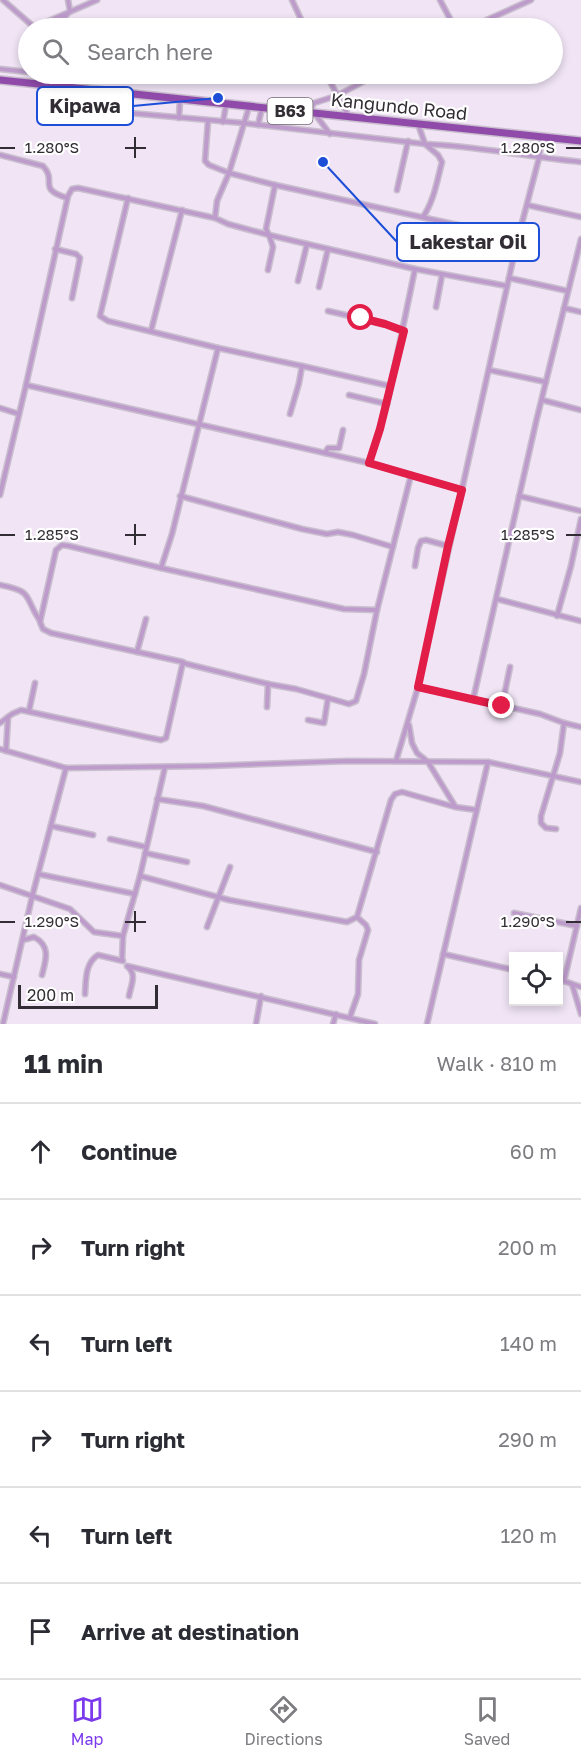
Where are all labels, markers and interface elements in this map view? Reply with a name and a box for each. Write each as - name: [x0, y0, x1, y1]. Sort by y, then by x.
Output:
- search box: [18, 18, 563, 84]
- icon: search: [39, 35, 72, 68]
- text: Search here: [87, 38, 213, 65]
- callout: Kipawa: [37, 87, 133, 125]
- street label: Kangundo Road: [330, 88, 468, 124]
- text: Kipawa: [49, 93, 121, 117]
- road number: B63: [268, 98, 312, 124]
- text: 1.280°S: [25, 138, 79, 156]
- text: 1.280°S: [501, 138, 555, 156]
- callout: Lakestar Oil: [397, 223, 539, 261]
- text: Lakestar Oil: [409, 229, 527, 253]
- route start: [347, 304, 373, 330]
- text: 1.285°S: [25, 525, 79, 543]
- text: 1.285°S: [501, 525, 555, 543]
- route end: [488, 692, 514, 718]
- text: 1.290°S: [25, 912, 79, 930]
- text: 1.290°S: [501, 912, 555, 930]
- map controls: [509, 952, 563, 1006]
- button: locate: [509, 952, 563, 1006]
- scale bar: [18, 982, 158, 1010]
- text: 200 m: [27, 985, 74, 1005]
- text: 11 min: [24, 1048, 103, 1079]
- text: Walk · 810 m: [437, 1051, 557, 1075]
- icon: ahead: [24, 1135, 57, 1168]
- text: Continue: [81, 1138, 177, 1165]
- text: 60 m: [510, 1139, 557, 1163]
- icon: right: [24, 1231, 57, 1264]
- text: Turn right: [81, 1234, 185, 1261]
- text: 200 m: [498, 1235, 557, 1259]
- icon: left: [24, 1327, 57, 1360]
- text: Turn left: [81, 1330, 172, 1357]
- text: 140 m: [500, 1331, 557, 1355]
- icon: right: [24, 1423, 57, 1456]
- text: Turn right: [81, 1426, 185, 1453]
- text: 290 m: [498, 1427, 557, 1451]
- icon: left: [24, 1519, 57, 1552]
- text: Turn left: [81, 1522, 172, 1549]
- text: 120 m: [501, 1523, 557, 1547]
- icon: arrive: [24, 1615, 57, 1648]
- text: Arrive at destination: [81, 1618, 299, 1645]
- tab: Map: [71, 1693, 104, 1749]
- tab: Directions: [245, 1693, 323, 1749]
- tab: Saved: [464, 1693, 510, 1749]

